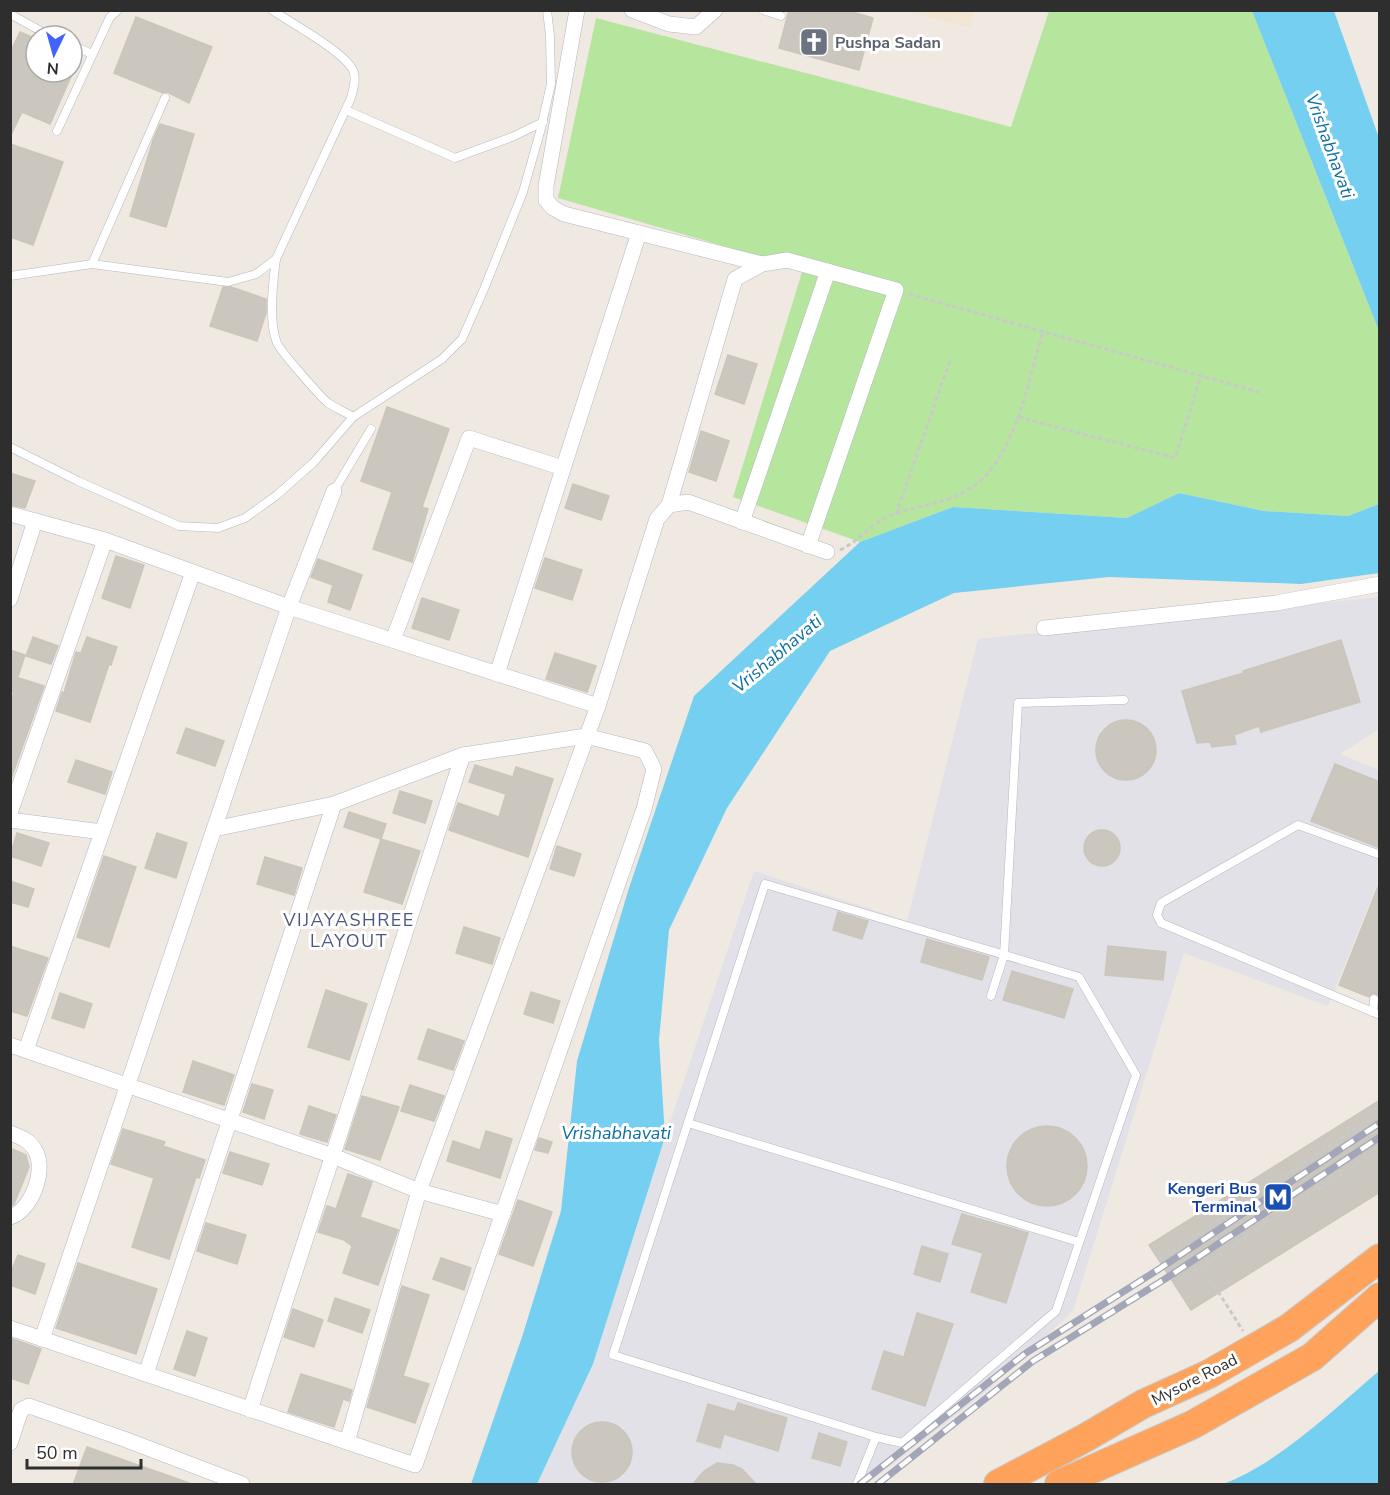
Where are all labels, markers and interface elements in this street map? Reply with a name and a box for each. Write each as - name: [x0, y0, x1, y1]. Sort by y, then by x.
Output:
- north arrow: [24, 24, 84, 84]
- church icon: Pushpa Sadan: [798, 26, 830, 58]
- place label: Pushpa Sadan: [835, 32, 941, 54]
- text: N: [46, 56, 60, 79]
- water label: Vrishabhavati: [1300, 90, 1360, 202]
- water label: Vrishabhavati: [727, 609, 827, 698]
- district label: VIJAYASHREE LAYOUT: [282, 908, 415, 953]
- water label: Vrishabhavati: [561, 1121, 672, 1145]
- place label: Kengeri Bus Terminal: [1167, 1178, 1257, 1218]
- metro station icon: Kengeri Bus Terminal: [1262, 1181, 1294, 1213]
- street label: Mysore Road: [1148, 1349, 1241, 1411]
- scale bar: [27, 1432, 141, 1470]
- text: 50 m: [36, 1441, 78, 1465]

